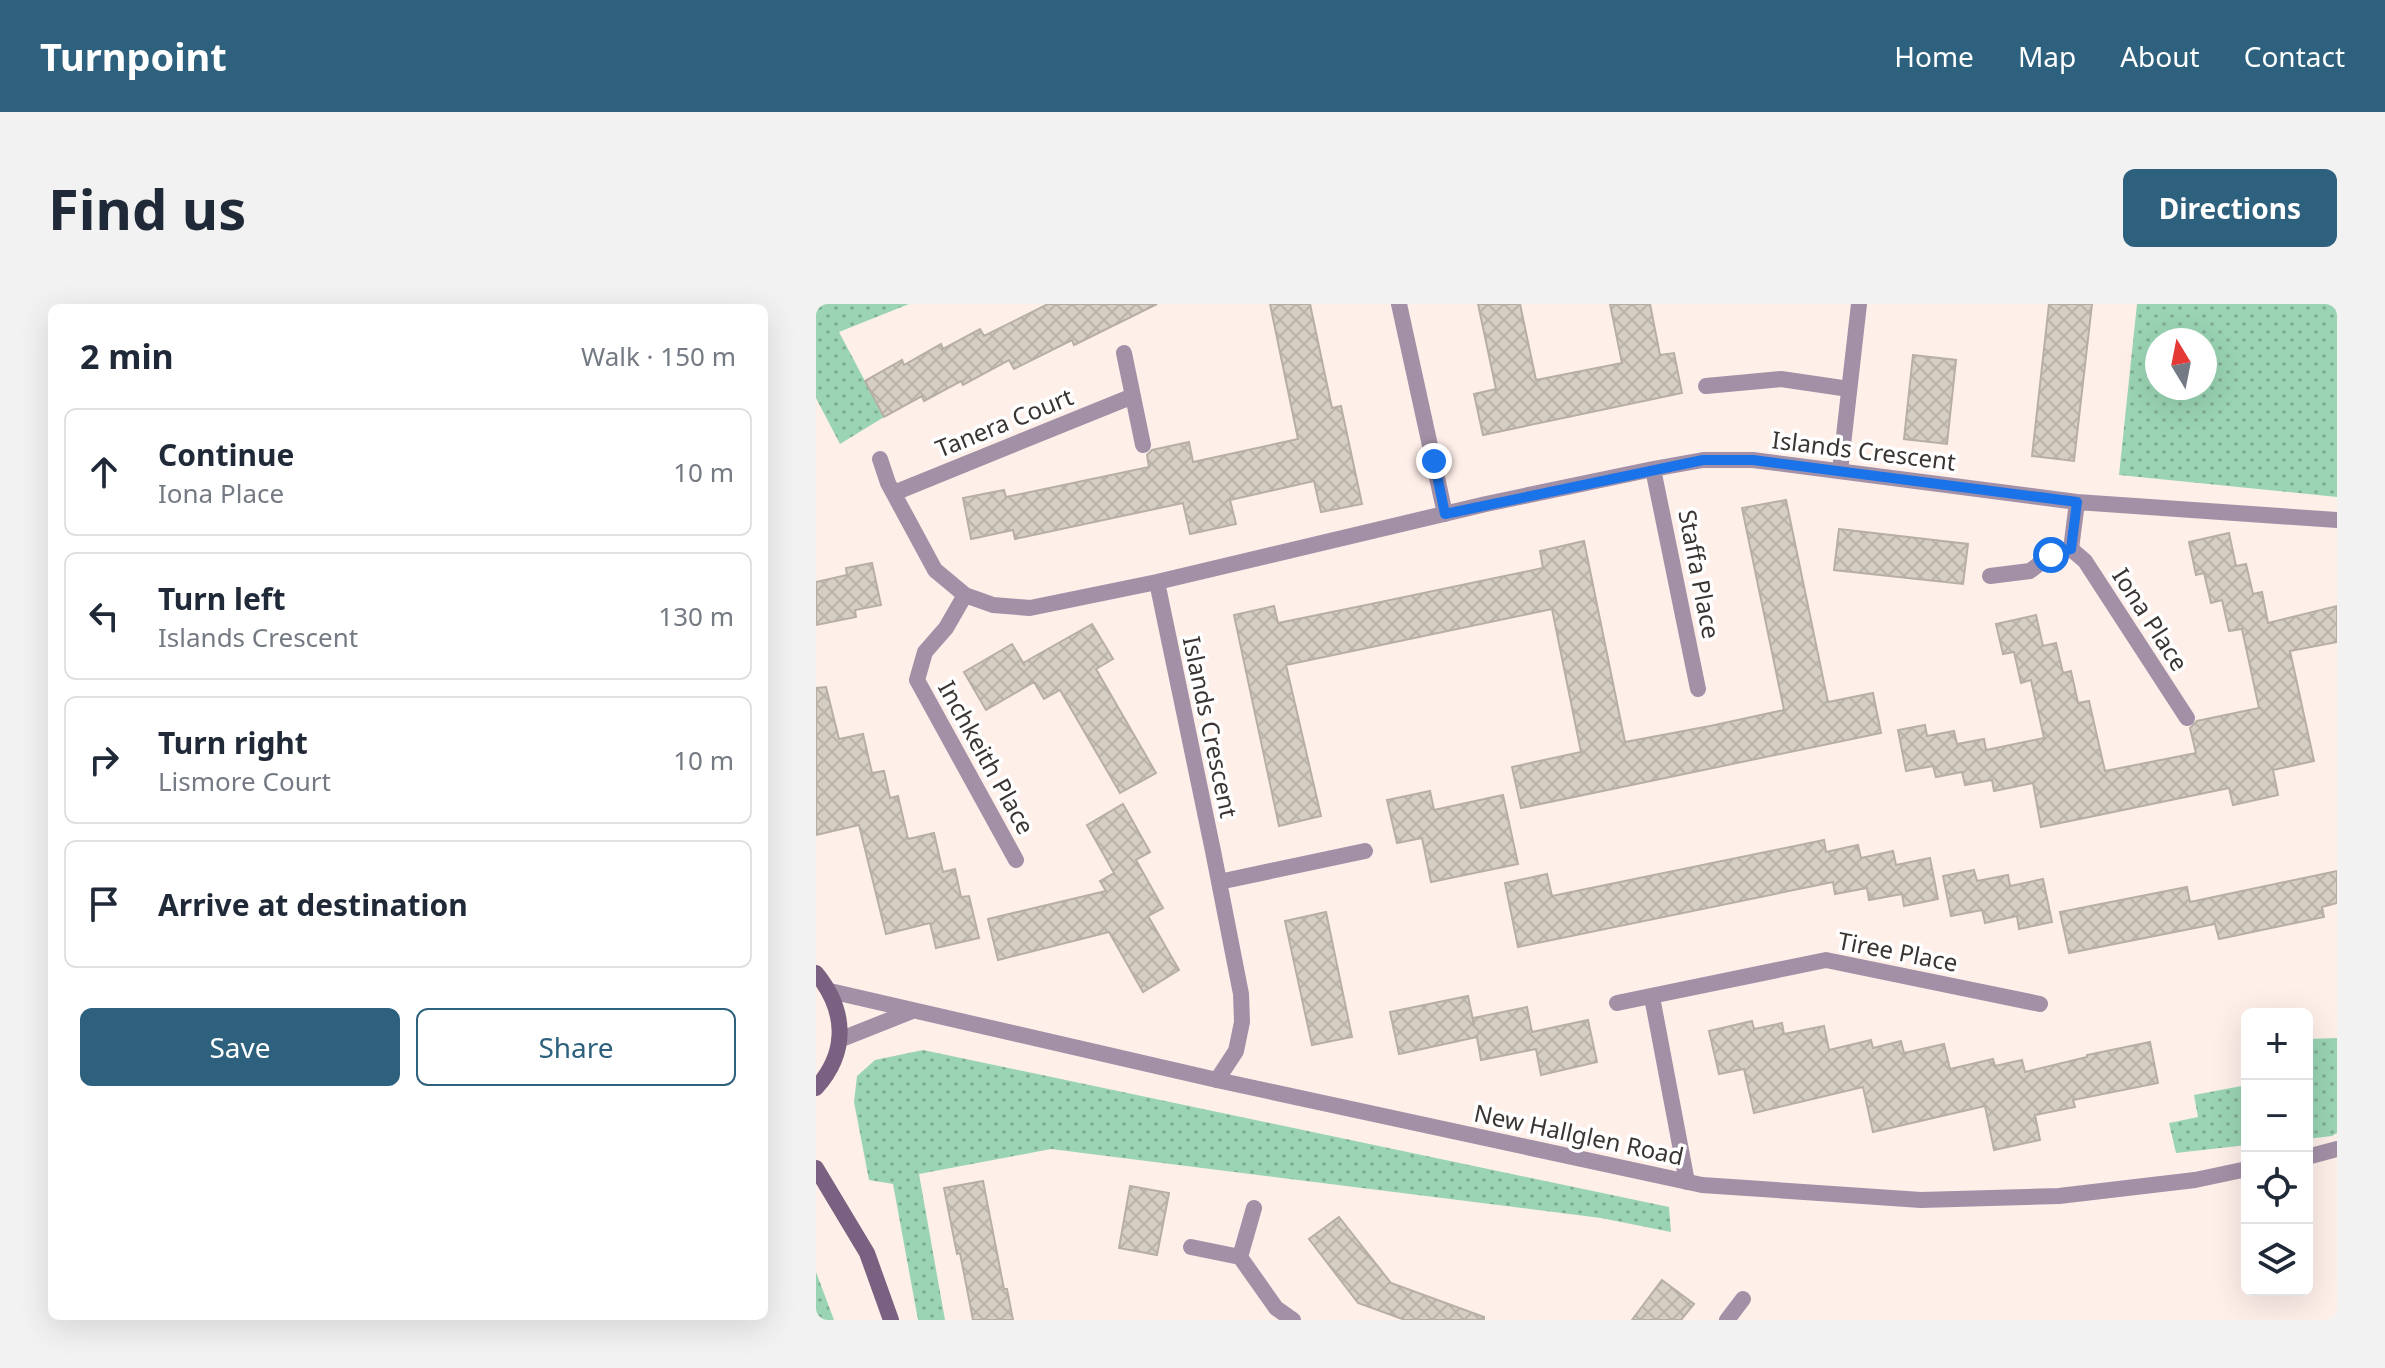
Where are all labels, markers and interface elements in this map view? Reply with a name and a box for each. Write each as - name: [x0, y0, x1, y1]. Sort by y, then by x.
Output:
- text: Turnpoint: [40, 30, 227, 82]
- text: Home: [1894, 37, 1974, 75]
- text: Map: [2018, 37, 2076, 75]
- text: About: [2120, 37, 2200, 75]
- text: Contact: [2244, 37, 2345, 75]
- button: Directions: [2123, 169, 2337, 247]
- text: Find us: [48, 170, 246, 246]
- north arrow: [2145, 328, 2217, 400]
- text: 2 min: [80, 333, 174, 379]
- text: Walk · 150 m: [581, 338, 736, 374]
- street label: Tanera Court: [930, 379, 1078, 465]
- street label: Islands Crescent: [1770, 422, 1958, 478]
- text: Continue: [158, 434, 294, 475]
- route end: [1416, 443, 1452, 479]
- icon: ahead: [82, 450, 126, 494]
- text: 10 m: [673, 454, 734, 490]
- text: Iona Place: [158, 475, 284, 511]
- street label: Staffa Place: [1671, 507, 1729, 641]
- route start: [2033, 537, 2069, 573]
- street label: Iona Place: [2105, 561, 2197, 677]
- text: Turn left: [158, 578, 286, 619]
- icon: left: [82, 594, 126, 638]
- text: 130 m: [658, 598, 734, 634]
- text: Islands Crescent: [158, 619, 358, 655]
- street label: Islands Crescent: [1176, 633, 1246, 821]
- street label: Inchkeith Place: [931, 674, 1043, 840]
- text: Turn right: [158, 722, 308, 763]
- icon: right: [82, 738, 126, 782]
- text: 10 m: [673, 742, 734, 778]
- text: Lismore Court: [158, 763, 331, 799]
- icon: arrive: [82, 882, 126, 926]
- text: Arrive at destination: [158, 884, 468, 925]
- street label: Tiree Place: [1835, 923, 1961, 979]
- button: Save: [80, 1008, 400, 1086]
- button: Share: [416, 1008, 736, 1086]
- map controls: [2241, 1008, 2313, 1296]
- button: +: [2241, 1008, 2313, 1080]
- button: −: [2241, 1080, 2313, 1152]
- street label: New Hallglen Road: [1471, 1096, 1687, 1172]
- button: locate: [2241, 1152, 2313, 1224]
- button: layers: [2241, 1224, 2313, 1296]

